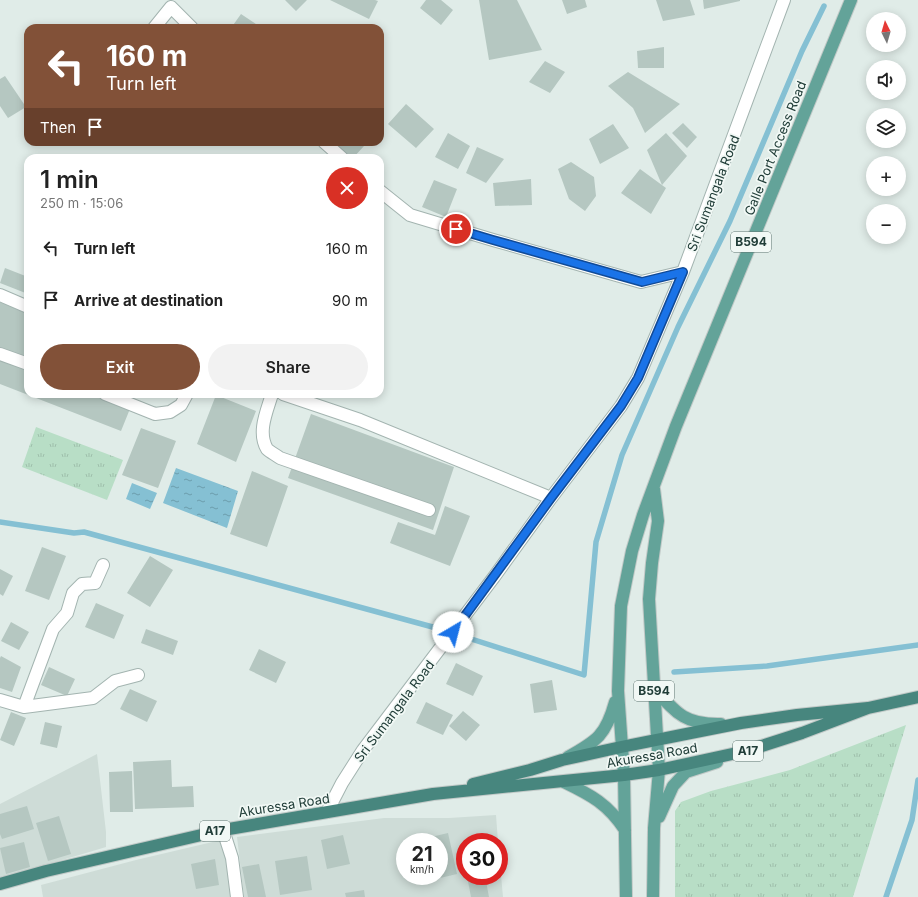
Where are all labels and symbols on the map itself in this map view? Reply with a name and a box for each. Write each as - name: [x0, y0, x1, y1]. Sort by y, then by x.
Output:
- north arrow: [866, 12, 906, 52]
- street label: Galle Port Access Road: [741, 78, 809, 218]
- street label: Sri Sumangala Road: [683, 133, 743, 253]
- pin: [439, 212, 473, 246]
- road number: B594: [731, 232, 771, 252]
- position arrow: [432, 611, 474, 653]
- street label: Sri Sumangala Road: [350, 657, 438, 765]
- road number: B594: [634, 681, 674, 701]
- street label: Akuressa Road: [605, 739, 699, 771]
- road number: A17: [733, 741, 763, 761]
- street label: Akuressa Road: [237, 790, 331, 820]
- road number: A17: [200, 821, 230, 841]
- speed limit sign: 30: [456, 833, 508, 885]

